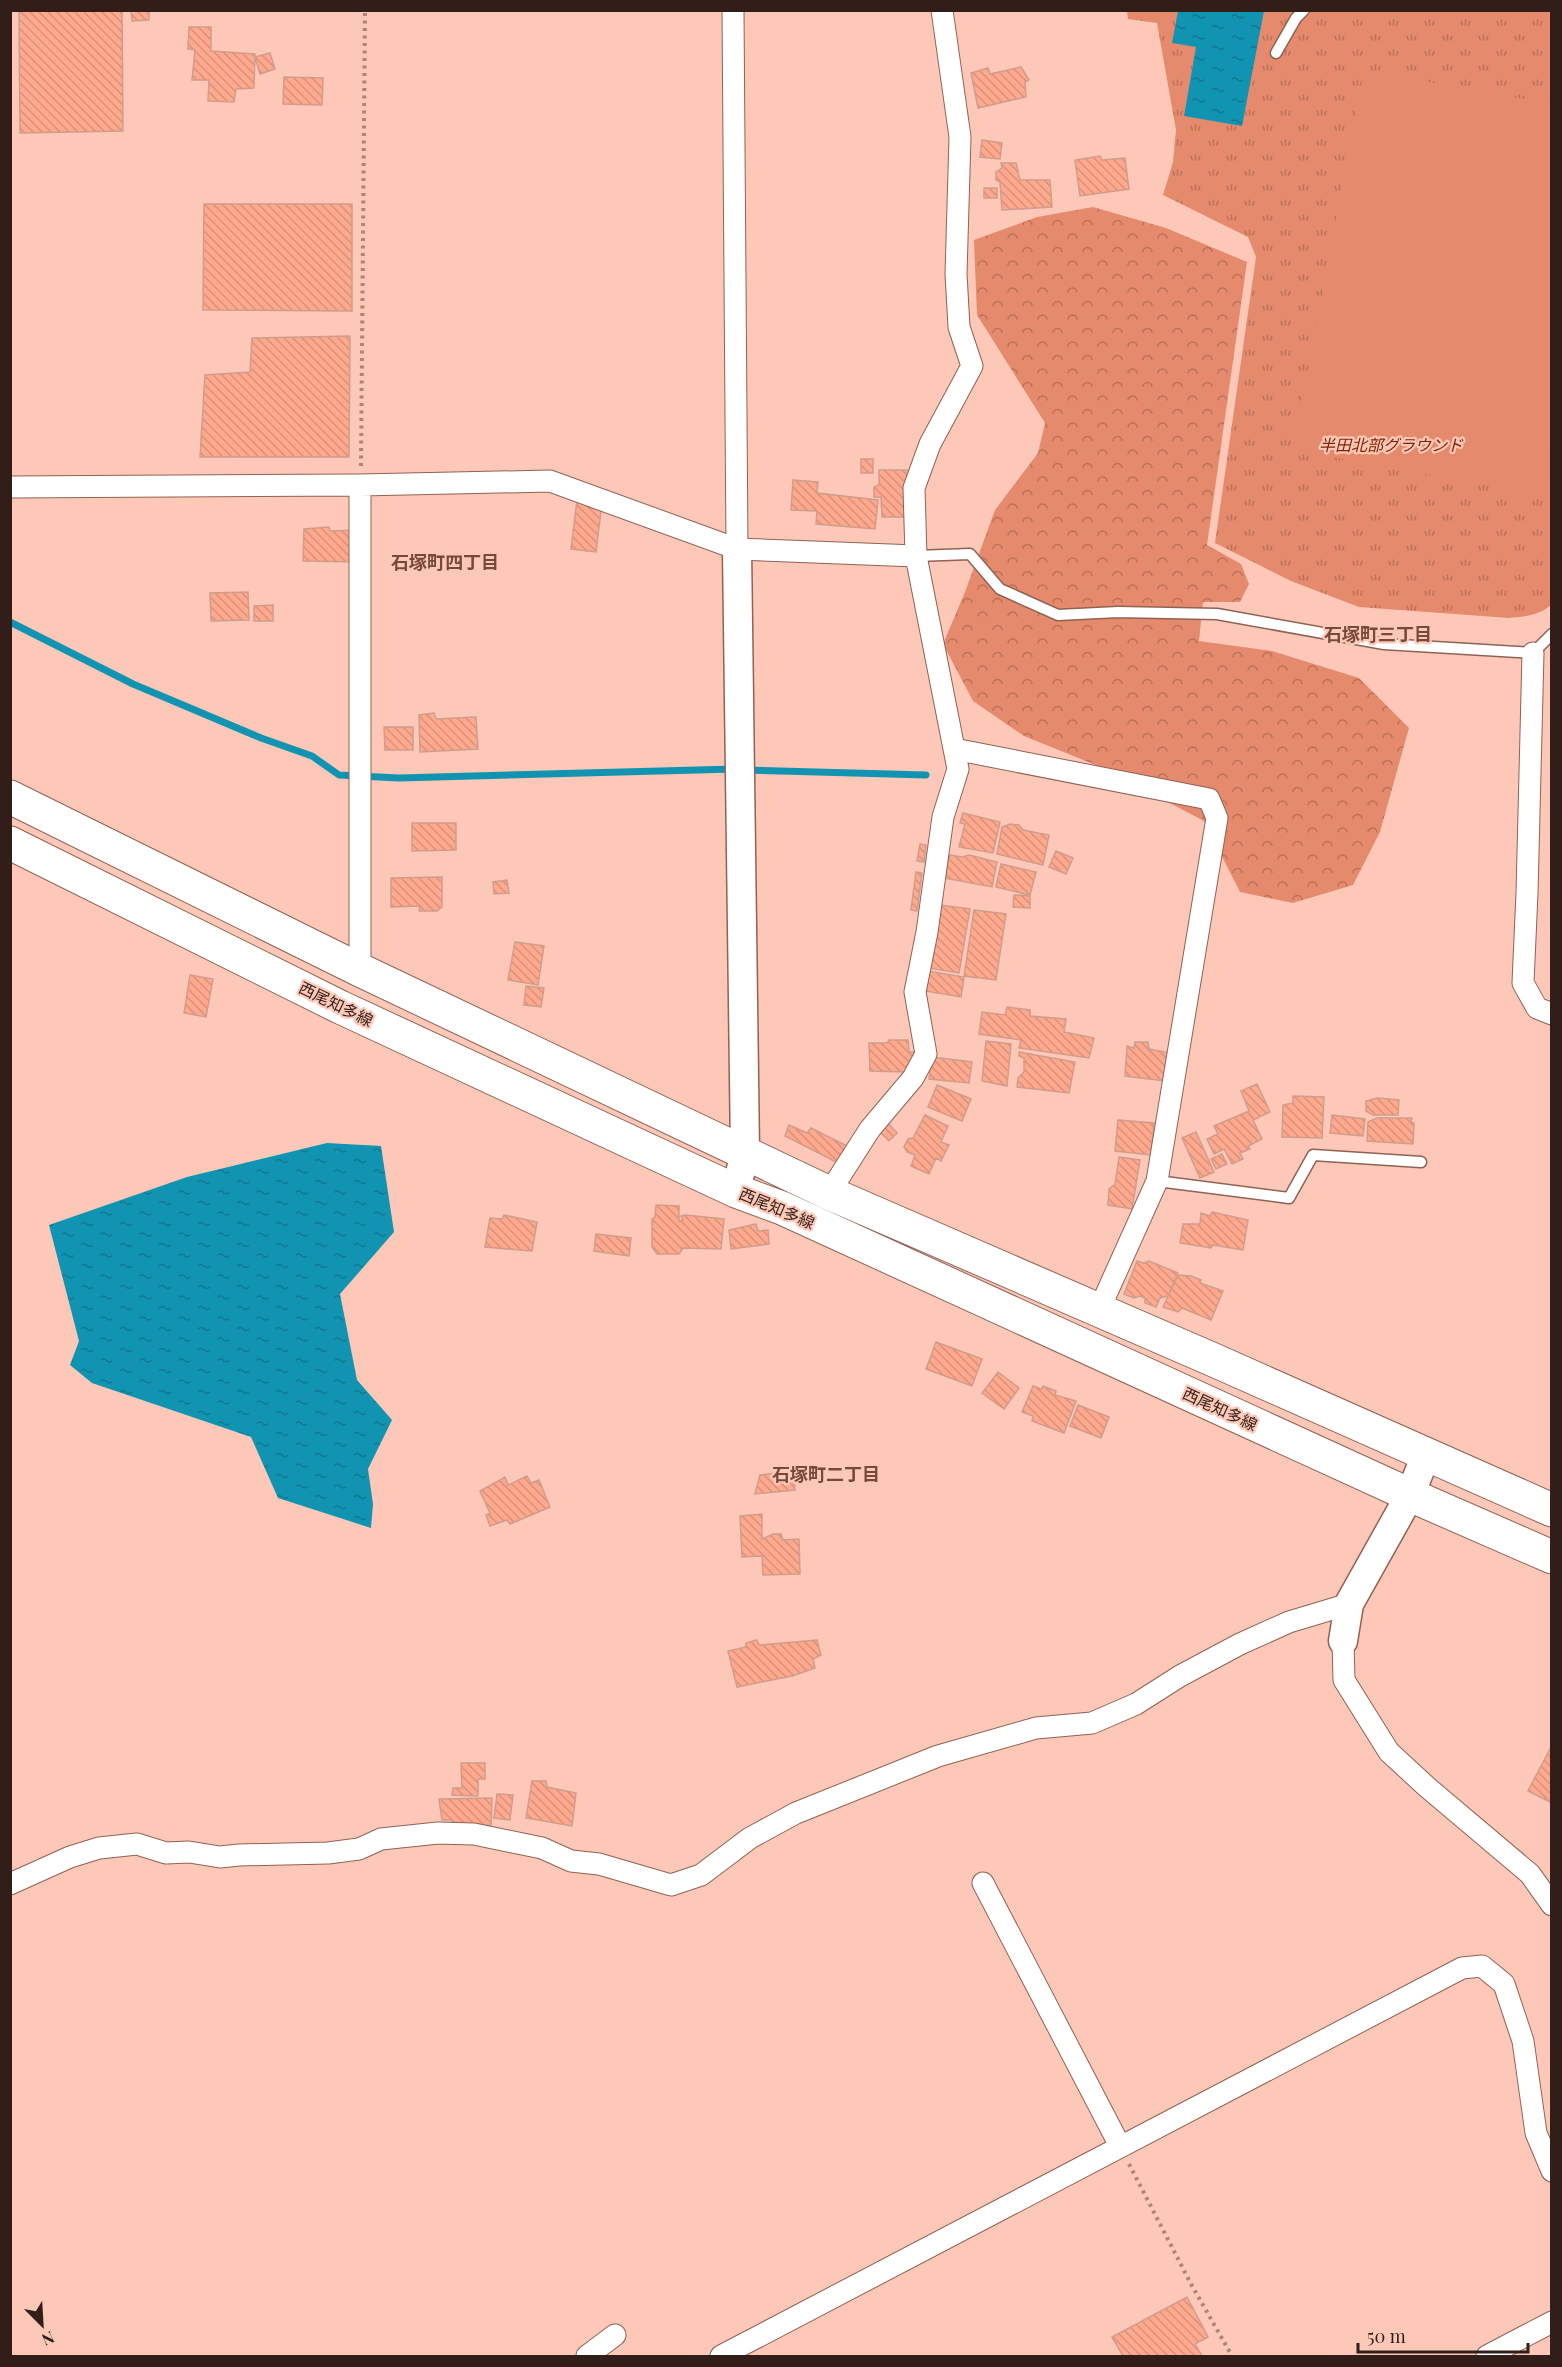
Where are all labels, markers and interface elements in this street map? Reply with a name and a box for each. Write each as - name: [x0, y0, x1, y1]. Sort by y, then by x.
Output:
- park label: 半田北部グラウンド: [1319, 434, 1464, 455]
- district label: 石塚町四丁目: [391, 550, 499, 574]
- district label: 石塚町三丁目: [1324, 622, 1432, 646]
- street label: 西尾知多線: [296, 977, 377, 1031]
- street label: 西尾知多線: [736, 1182, 818, 1233]
- street label: 西尾知多線: [1180, 1382, 1261, 1435]
- district label: 石塚町二丁目: [772, 1462, 880, 1486]
- north arrow: [12, 2295, 72, 2355]
- scale bar: [1358, 2316, 1528, 2354]
- text: 50 m: [1367, 2324, 1406, 2348]
- text: N: [38, 2327, 58, 2351]

